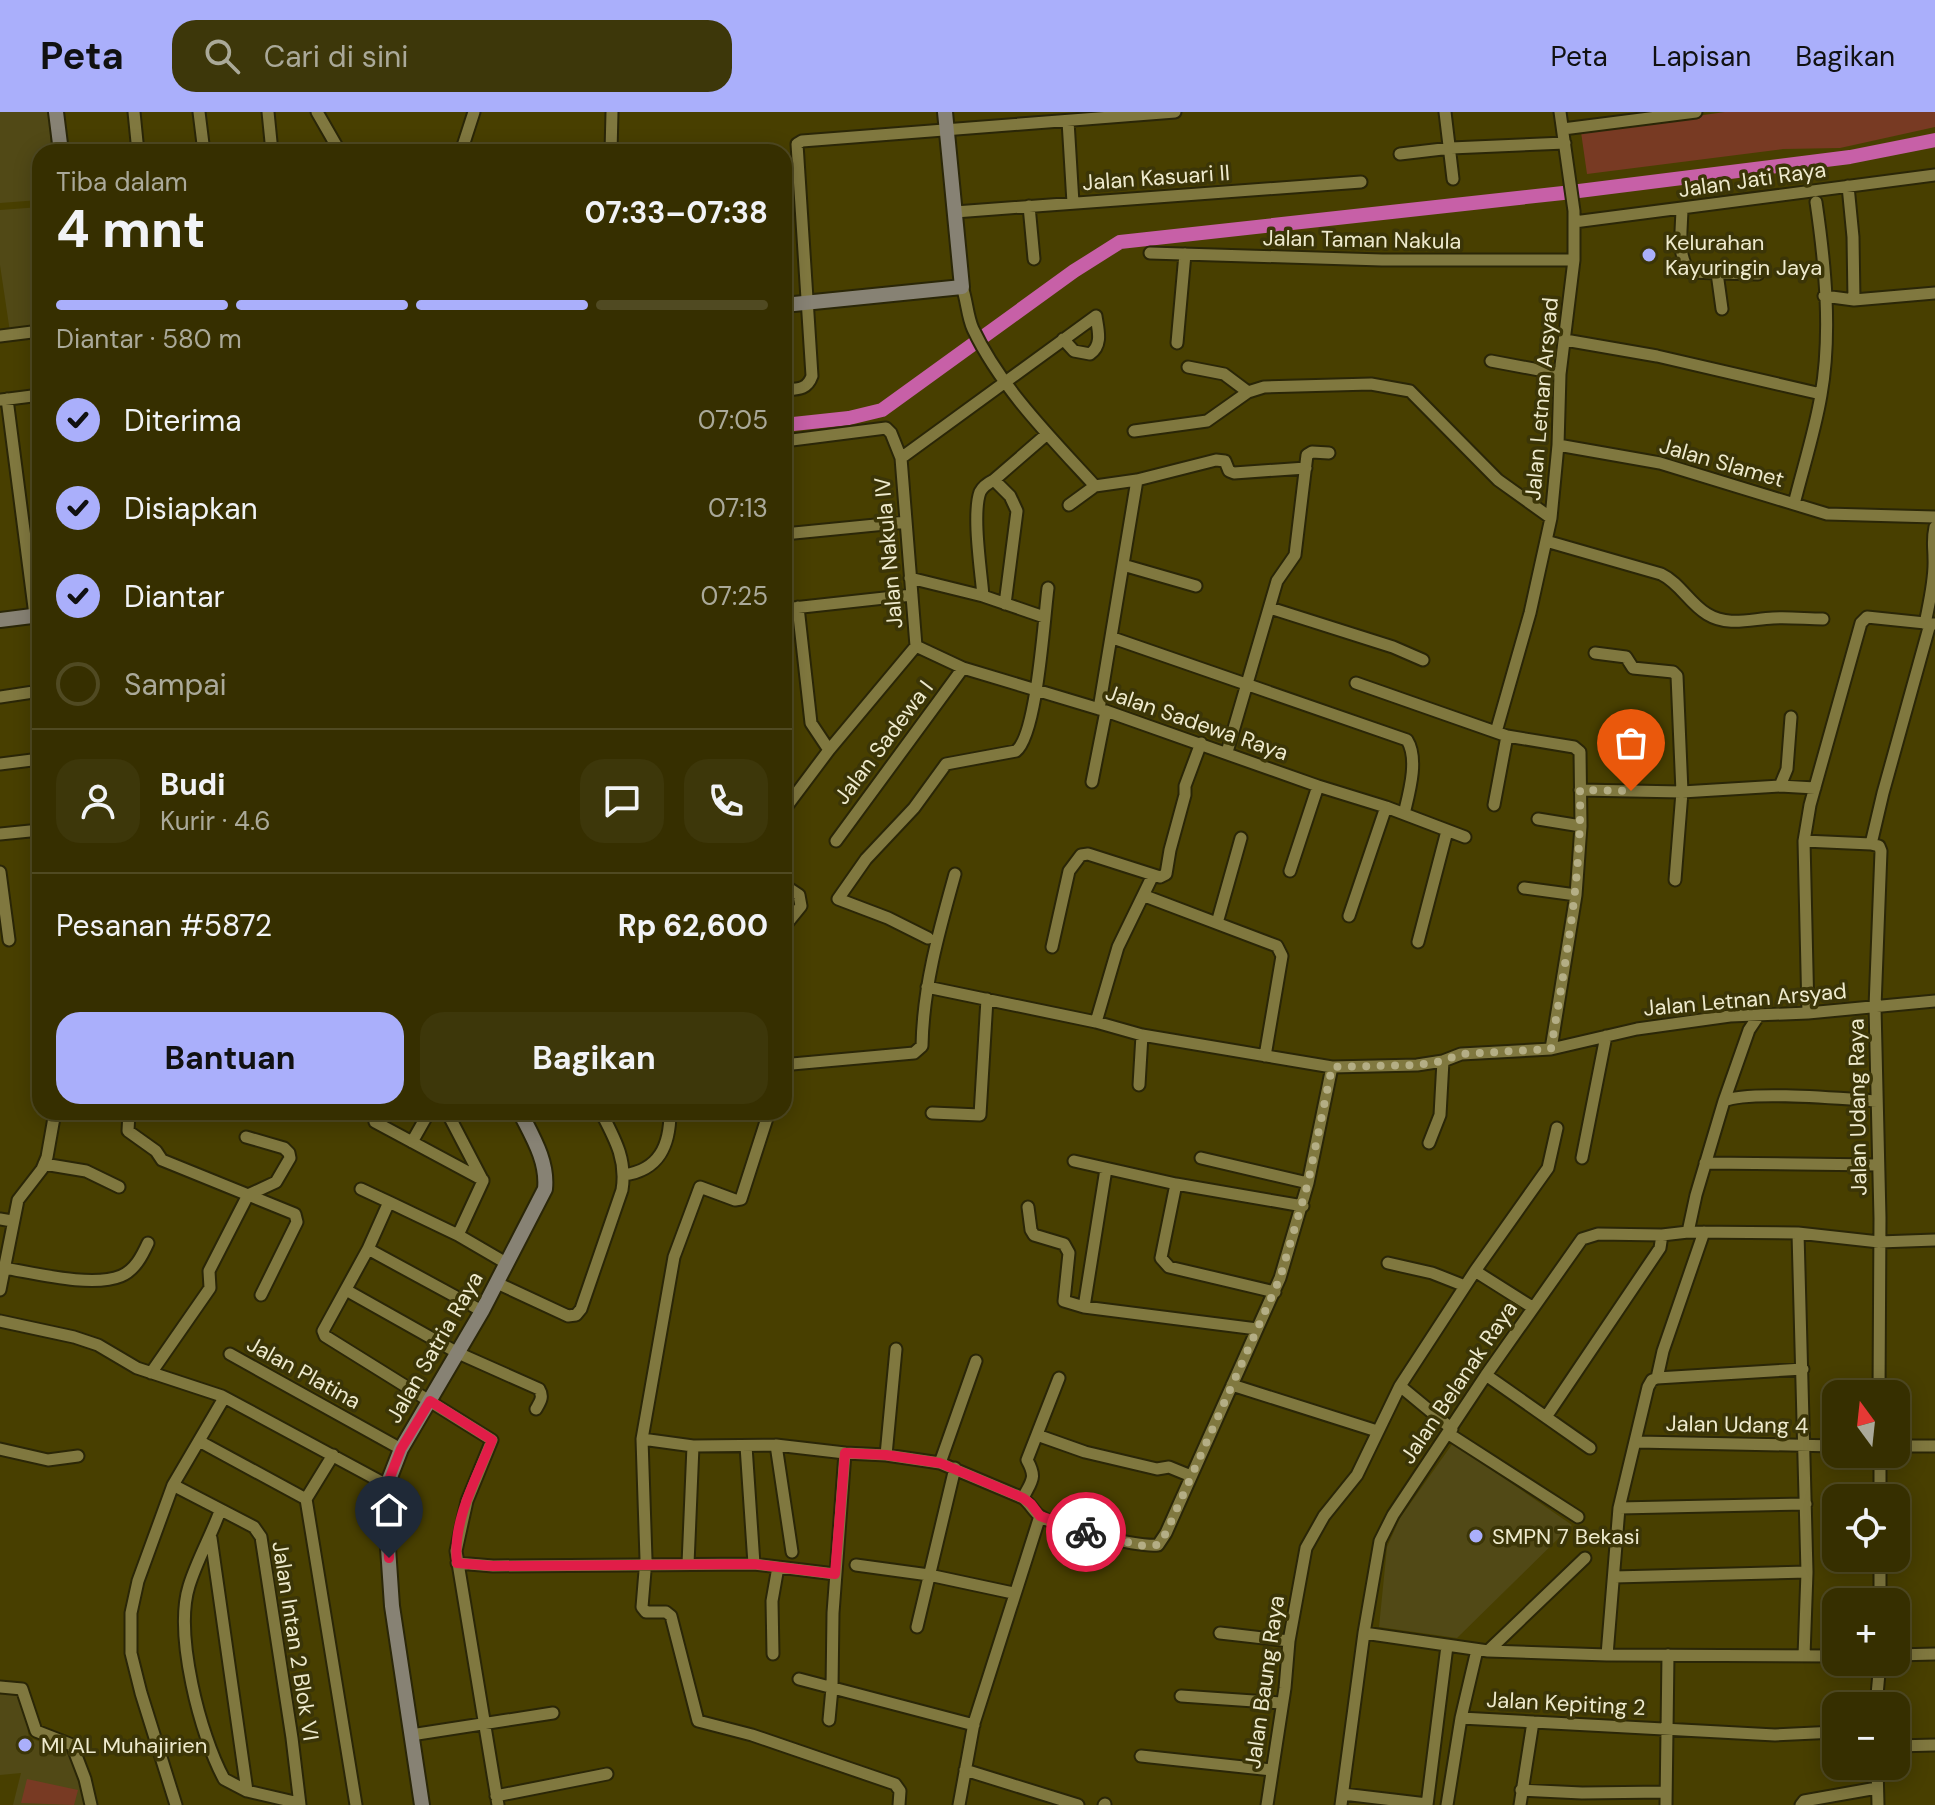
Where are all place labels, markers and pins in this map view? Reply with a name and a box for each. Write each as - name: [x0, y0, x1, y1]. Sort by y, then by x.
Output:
- place label: Kelurahan Kayuringin Jaya: [1665, 228, 1822, 282]
- marker: Kelurahan Kayuringin Jaya: [1640, 246, 1658, 264]
- pin: [1597, 709, 1665, 791]
- pin: [355, 1476, 423, 1558]
- place label: SMPN 7 Bekasi: [1492, 1522, 1640, 1551]
- marker: SMPN 7 Bekasi: [1467, 1527, 1485, 1545]
- place label: MI AL Muhajirien: [41, 1731, 207, 1760]
- marker: MI AL Muhajirien: [16, 1736, 34, 1754]

